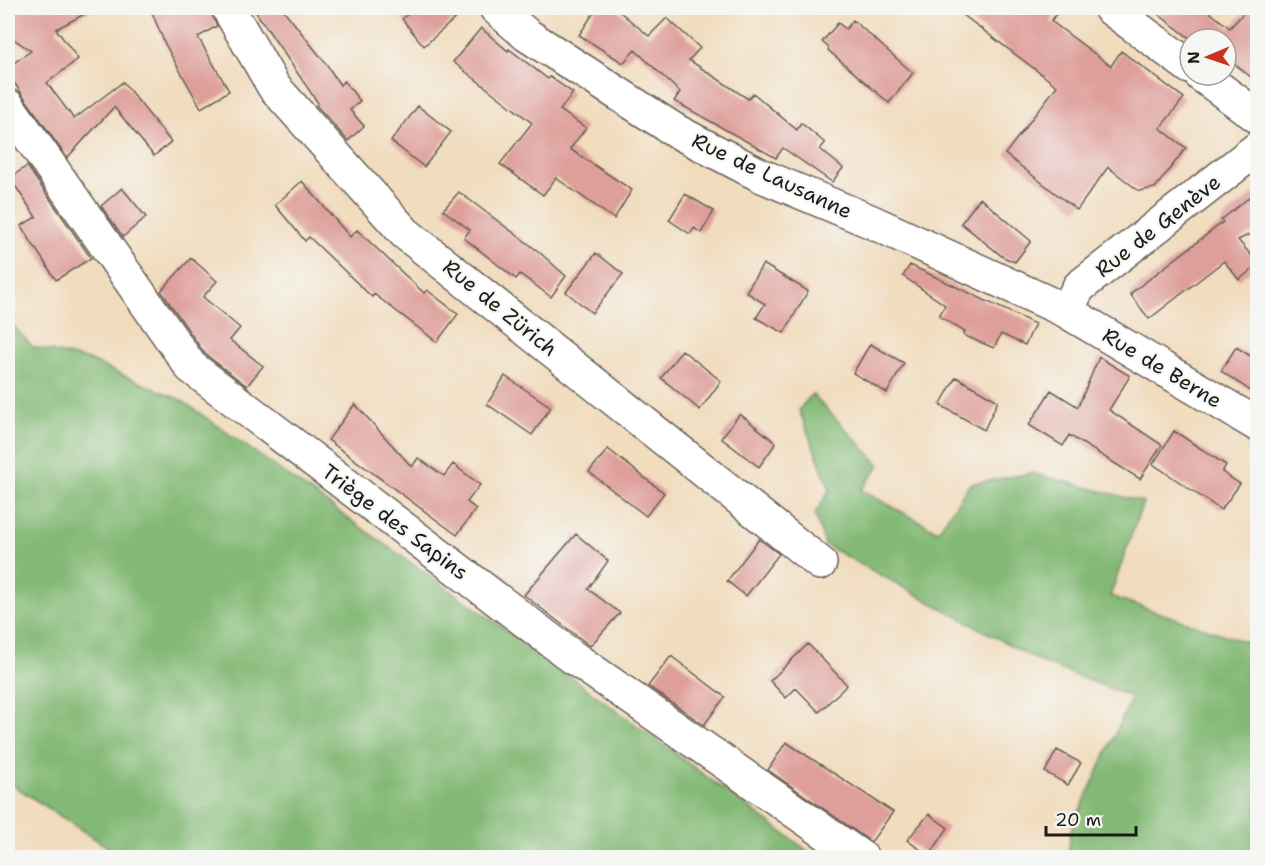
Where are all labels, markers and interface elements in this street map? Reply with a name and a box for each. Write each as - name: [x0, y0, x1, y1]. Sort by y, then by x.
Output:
- north arrow: [1178, 27, 1238, 87]
- text: N: [1183, 51, 1204, 64]
- street label: Rue de Lausanne: [687, 127, 857, 225]
- street label: Rue de Genève: [1090, 168, 1226, 284]
- street label: Rue de Zürich: [437, 253, 563, 363]
- street label: Rue de Berne: [1097, 321, 1227, 415]
- street label: Triège des Sapins: [316, 458, 474, 586]
- scale bar: [1046, 799, 1136, 837]
- text: 20 m: [1055, 808, 1101, 832]

